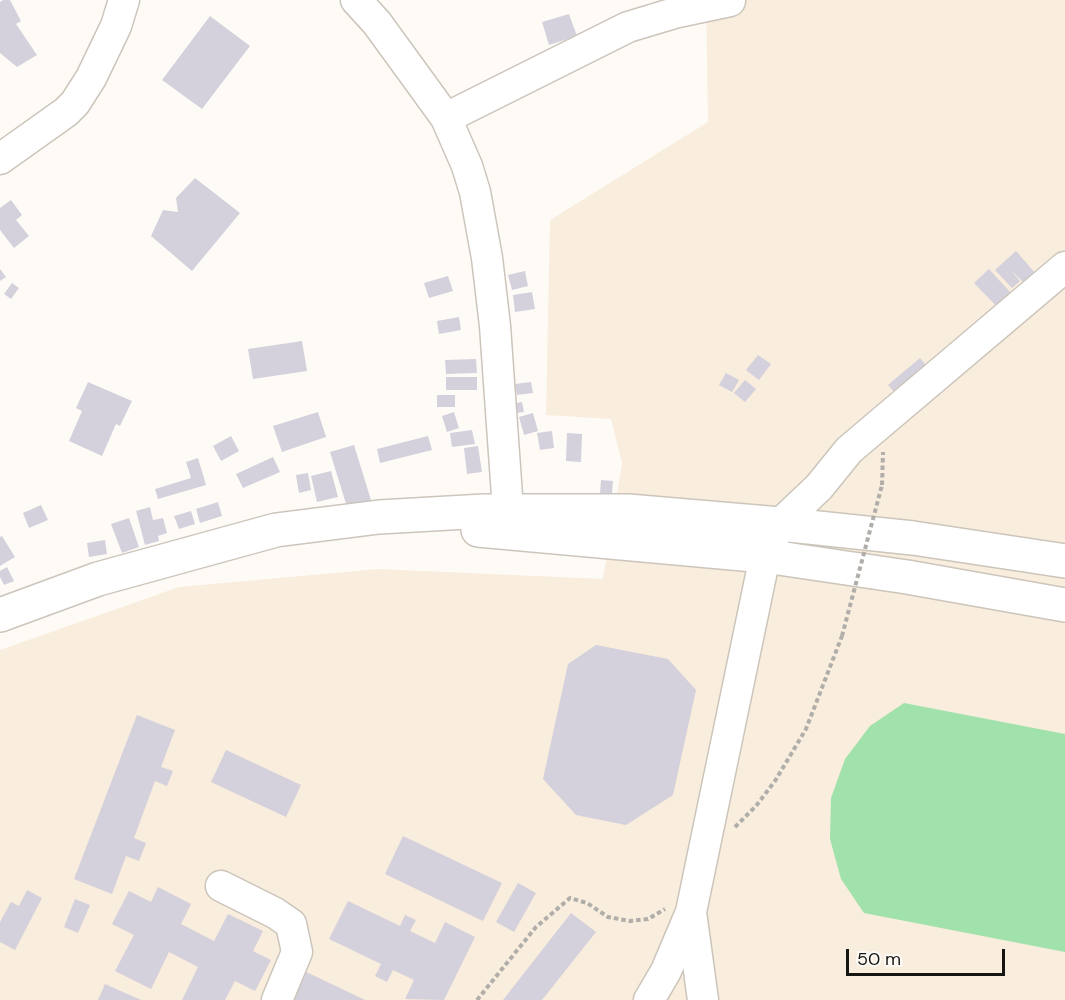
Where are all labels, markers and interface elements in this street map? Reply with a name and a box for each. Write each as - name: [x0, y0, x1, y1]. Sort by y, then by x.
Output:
- scale bar: [849, 937, 1008, 975]
- text: 50 m: [857, 947, 901, 971]

